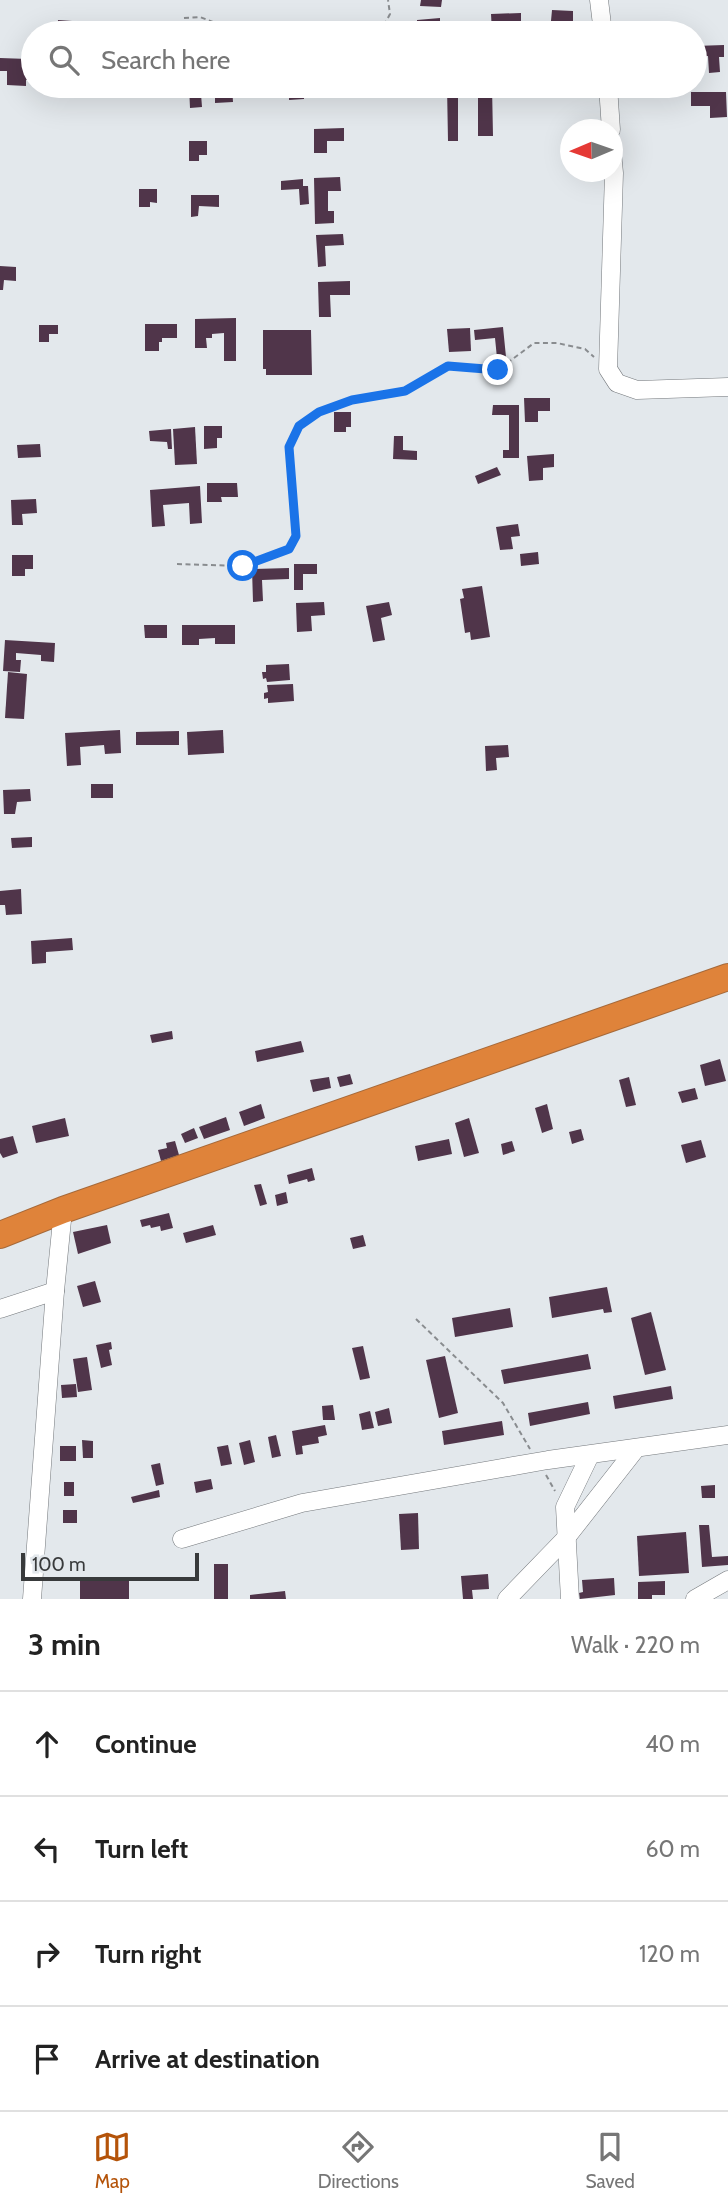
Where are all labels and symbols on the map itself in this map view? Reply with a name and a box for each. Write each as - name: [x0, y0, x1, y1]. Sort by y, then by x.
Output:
- north arrow: [560, 119, 623, 182]
- route end: [482, 354, 513, 385]
- route start: [227, 550, 258, 581]
- scale bar: [21, 1550, 200, 1582]

